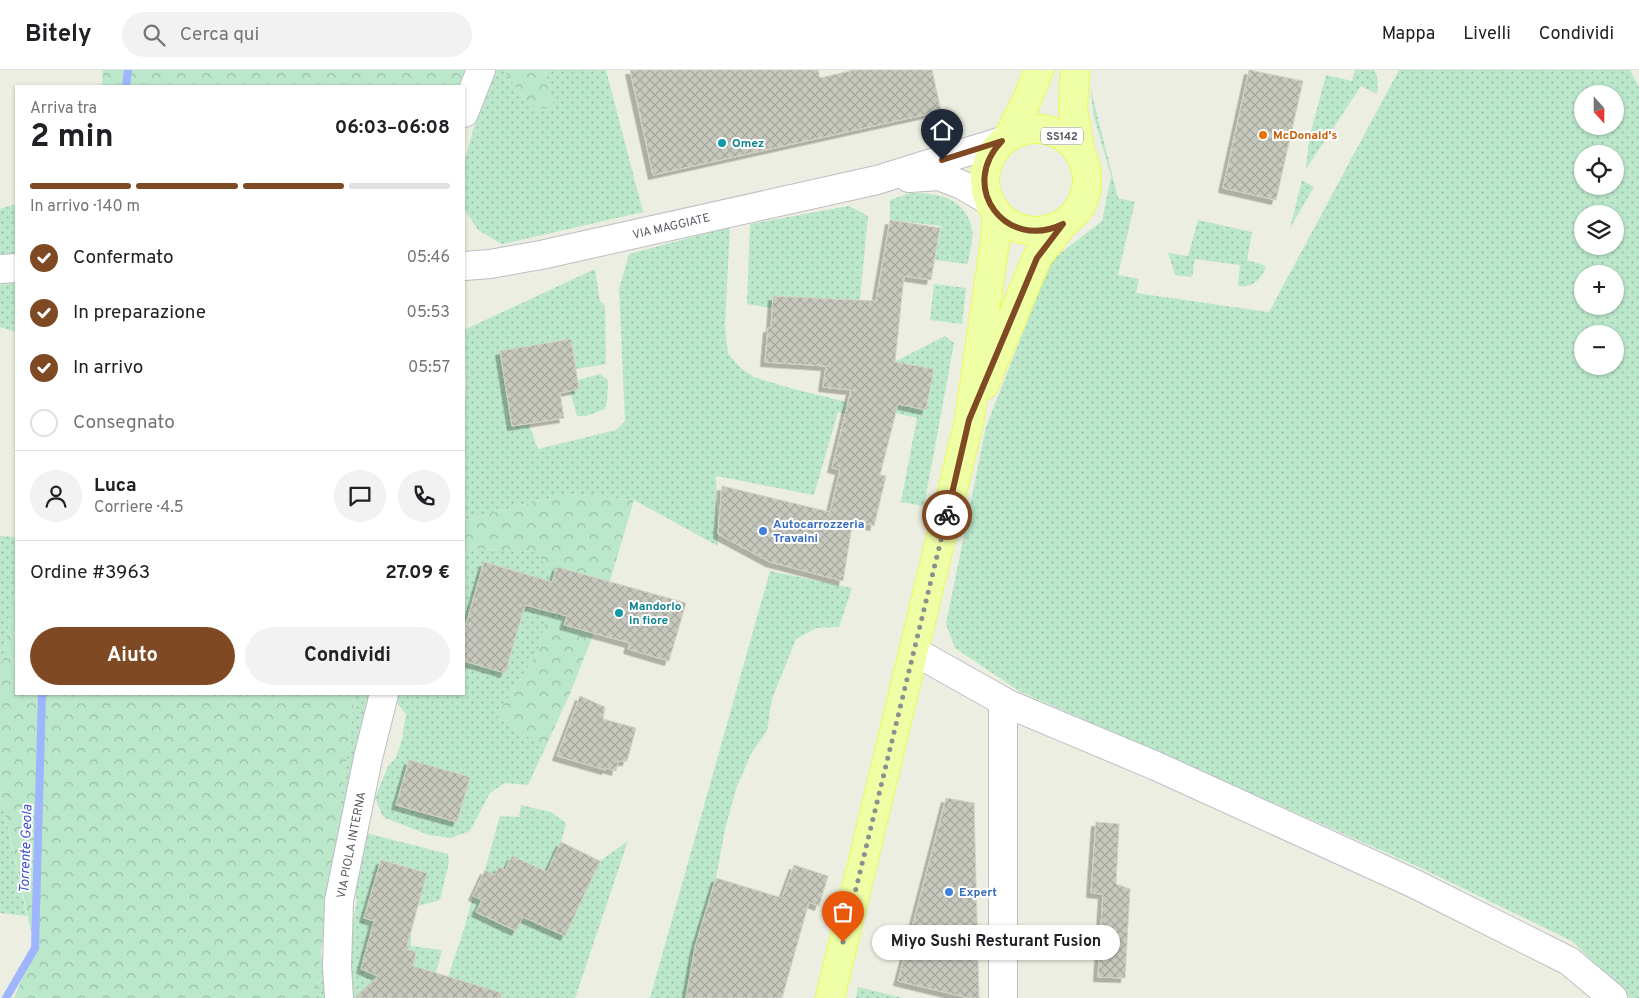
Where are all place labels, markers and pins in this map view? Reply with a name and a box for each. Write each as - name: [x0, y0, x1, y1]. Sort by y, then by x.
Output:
- pin: [921, 109, 963, 160]
- place label: McDonald's: [1273, 128, 1337, 144]
- marker: McDonald's: [1257, 129, 1269, 141]
- place label: Omez: [732, 136, 764, 152]
- marker: Omez: [716, 137, 728, 149]
- place label: Autocarrozzeria Travaini: [773, 517, 864, 547]
- marker: Autocarrozzeria Travaini: [757, 525, 769, 537]
- place label: Mandorlo in fiore: [629, 599, 682, 629]
- marker: Mandorlo in fiore: [613, 607, 625, 619]
- place label: Expert: [959, 885, 997, 901]
- marker: Expert: [943, 886, 955, 898]
- pin: [822, 891, 864, 942]
- callout: Miyo Sushi Resturant Fusion: [873, 924, 1120, 960]

